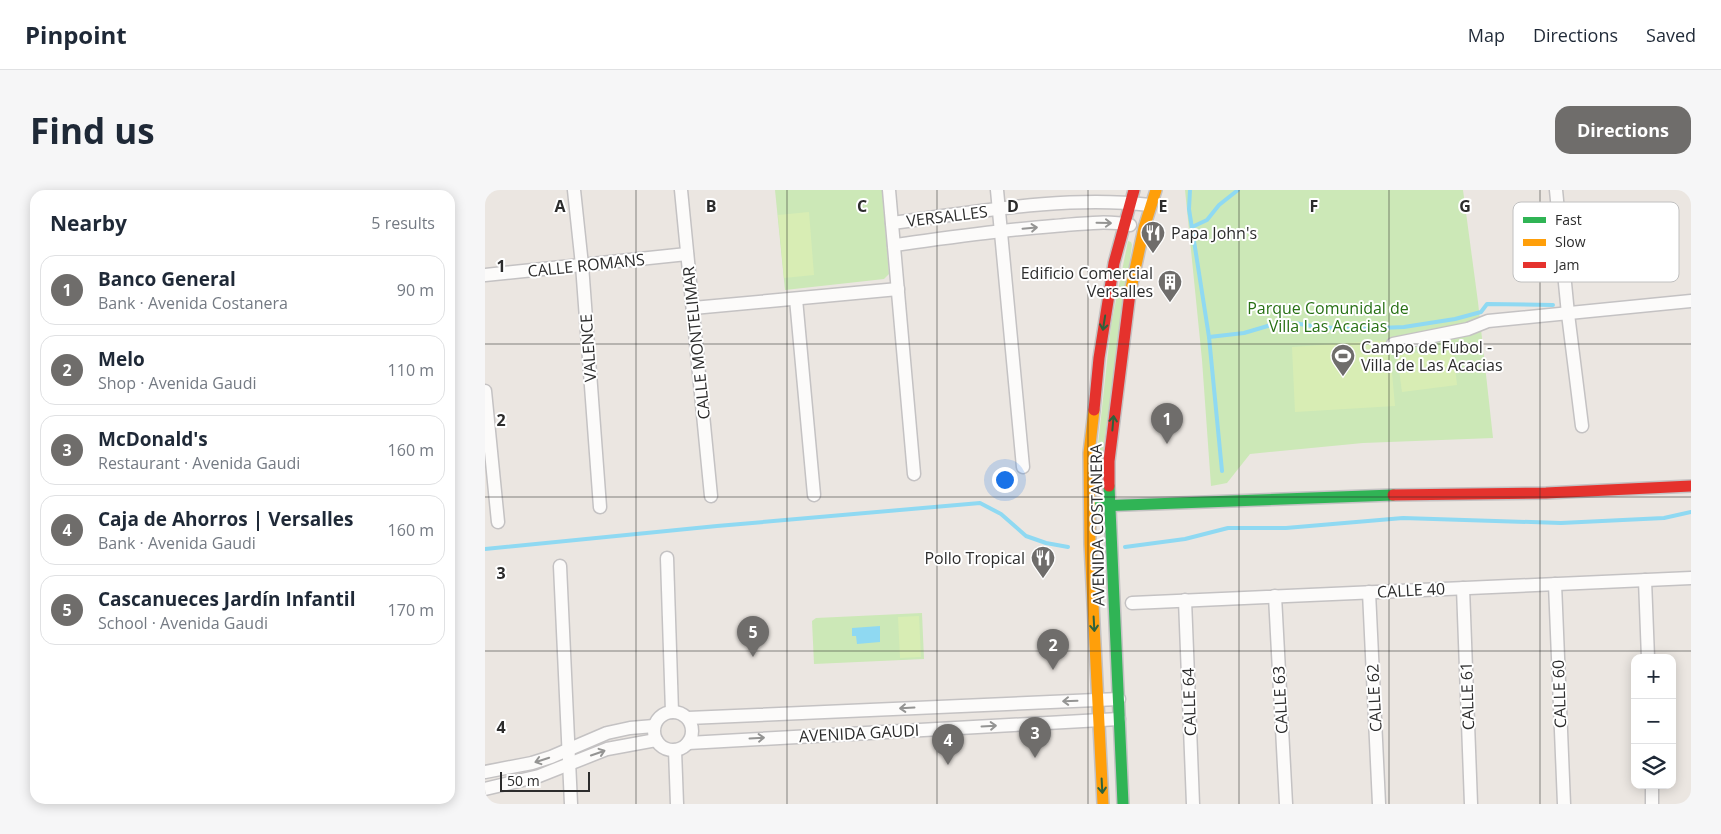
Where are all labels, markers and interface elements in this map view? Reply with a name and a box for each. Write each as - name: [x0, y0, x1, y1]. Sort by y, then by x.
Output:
- text: Pinpoint: [25, 18, 127, 51]
- text: Map: [1468, 23, 1505, 47]
- text: Directions: [1533, 23, 1618, 47]
- text: Saved: [1646, 23, 1696, 47]
- button: Directions: [1555, 106, 1691, 154]
- text: Find us: [30, 107, 155, 154]
- text: A: [554, 195, 566, 217]
- text: B: [706, 195, 716, 217]
- text: C: [857, 195, 867, 217]
- text: D: [1007, 195, 1019, 217]
- text: E: [1159, 195, 1168, 217]
- text: F: [1310, 195, 1318, 217]
- text: G: [1459, 195, 1471, 217]
- street label: VERSALLES: [905, 200, 989, 232]
- legend: [1513, 202, 1679, 282]
- text: Nearby: [50, 209, 127, 237]
- text: Fast: [1555, 210, 1582, 229]
- text: 5 results: [371, 212, 435, 234]
- one-way arrow: [1096, 218, 1112, 228]
- restaurant icon: Papa John's: [1140, 220, 1166, 254]
- place label: Papa John's: [1171, 222, 1257, 244]
- one-way arrow: [1022, 223, 1038, 232]
- text: Slow: [1555, 232, 1586, 251]
- street label: CALLE ROMANS: [526, 248, 646, 282]
- text: 1: [496, 255, 506, 277]
- text: Jam: [1553, 255, 1580, 274]
- place label: Edificio Comercial Versalles: [1021, 262, 1153, 302]
- street label: CALLE MONTELIMAR: [677, 265, 715, 421]
- text: Banco General: [98, 266, 236, 292]
- building icon: Edificio Comercial Versalles: [1157, 269, 1183, 303]
- text: 1: [62, 279, 72, 301]
- text: 90 m: [397, 279, 434, 301]
- text: Bank · Avenida Costanera: [98, 292, 288, 314]
- park label: Parque Comunidal de Villa Las Acacias: [1247, 297, 1409, 337]
- street label: VALENCE: [575, 313, 601, 383]
- one-way arrow: [1099, 314, 1109, 330]
- place label: Campo de Fubol - Villa de Las Acacias: [1361, 336, 1503, 376]
- sports icon: Campo de Fubol - Villa de Las Acacias: [1330, 343, 1356, 377]
- text: Melo: [98, 346, 145, 372]
- text: 2: [62, 359, 72, 381]
- text: 110 m: [388, 359, 434, 381]
- text: Shop · Avenida Gaudi: [98, 372, 256, 394]
- pin: 1: [1151, 403, 1183, 444]
- text: 2: [496, 409, 506, 431]
- one-way arrow: [1108, 416, 1117, 432]
- text: McDonald's: [98, 426, 208, 452]
- text: 3: [62, 439, 72, 461]
- text: 160 m: [388, 439, 434, 461]
- street label: AVENIDA COSTANERA: [1085, 443, 1109, 606]
- text: Restaurant · Avenida Gaudi: [98, 452, 300, 474]
- your location: [992, 467, 1018, 493]
- text: Caja de Ahorros | Versalles: [98, 506, 354, 532]
- text: 4: [62, 519, 72, 541]
- text: 160 m: [388, 519, 434, 541]
- text: Bank · Avenida Gaudi: [98, 532, 256, 554]
- restaurant icon: Pollo Tropical: [1030, 545, 1056, 579]
- place label: Pollo Tropical: [924, 547, 1025, 569]
- text: 3: [496, 562, 506, 584]
- street label: CALLE 40: [1376, 577, 1446, 603]
- text: Cascanueces Jardín Infantil: [98, 586, 355, 612]
- text: 5: [62, 599, 72, 621]
- text: 170 m: [388, 599, 434, 621]
- text: School · Avenida Gaudi: [98, 612, 268, 634]
- pin: 5: [737, 616, 769, 657]
- one-way arrow: [1090, 616, 1099, 632]
- pin: 2: [1037, 629, 1069, 670]
- map controls: [1631, 654, 1676, 789]
- button: +: [1631, 654, 1676, 699]
- street label: CALLE 60: [1547, 660, 1571, 728]
- street label: CALLE 61: [1455, 662, 1479, 730]
- street label: CALLE 62: [1361, 663, 1387, 733]
- street label: CALLE 63: [1267, 665, 1293, 735]
- street label: CALLE 64: [1177, 668, 1201, 736]
- one-way arrow: [1062, 697, 1078, 706]
- button: −: [1631, 699, 1676, 744]
- one-way arrow: [900, 704, 916, 713]
- text: 4: [496, 716, 506, 738]
- pin: 3: [1019, 717, 1051, 758]
- street label: AVENIDA GAUDI: [798, 719, 920, 747]
- one-way arrow: [981, 721, 997, 730]
- pin: 4: [932, 724, 964, 765]
- one-way arrow: [749, 734, 765, 743]
- button: layers: [1631, 744, 1676, 789]
- one-way arrow: [589, 747, 605, 757]
- one-way arrow: [534, 756, 550, 765]
- scale bar: [500, 769, 590, 792]
- text: 50 m: [507, 771, 540, 790]
- one-way arrow: [1098, 778, 1107, 794]

